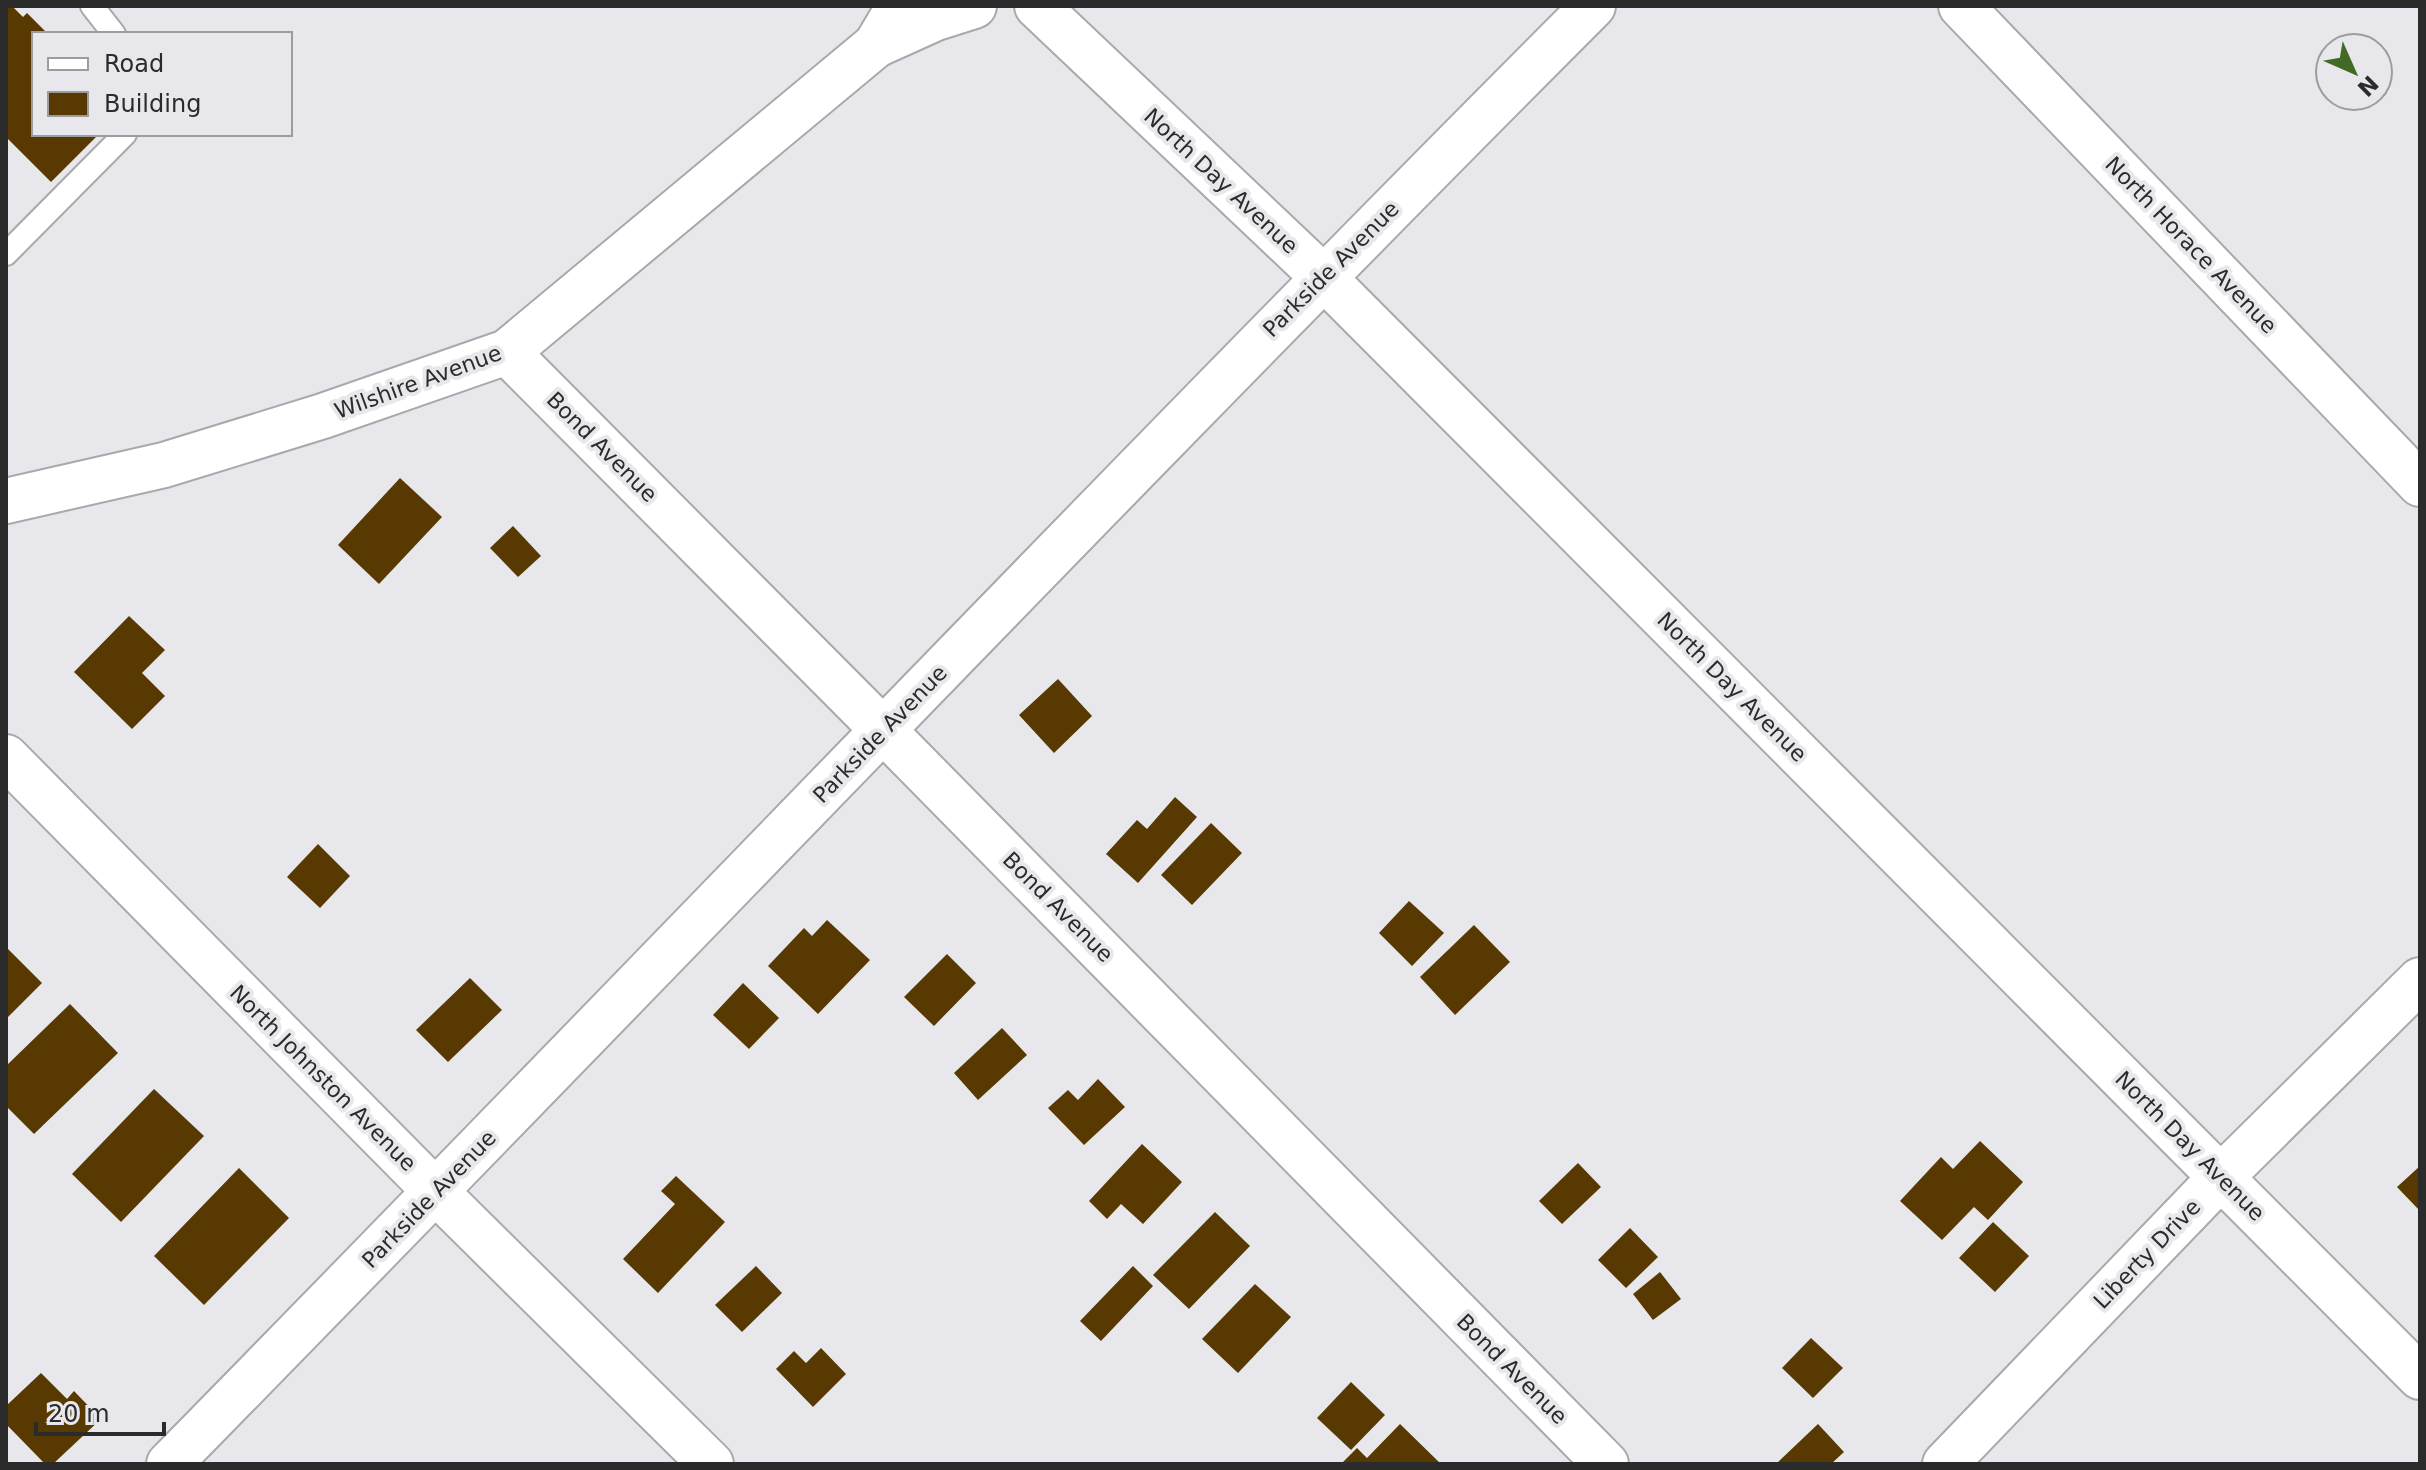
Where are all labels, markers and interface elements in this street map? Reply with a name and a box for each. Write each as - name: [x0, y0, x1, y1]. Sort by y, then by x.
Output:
- legend: [32, 32, 292, 136]
- north arrow: [2314, 32, 2394, 112]
- text: Road: [104, 50, 164, 78]
- text: N: [2352, 70, 2383, 101]
- text: Building: [104, 90, 201, 118]
- street label: North Day Avenue: [1139, 103, 1303, 259]
- street label: North Horace Avenue: [2100, 152, 2282, 338]
- street label: Parkside Avenue: [1258, 196, 1404, 342]
- street label: Wilshire Avenue: [331, 340, 505, 424]
- street label: Bond Avenue: [542, 387, 662, 507]
- street label: North Day Avenue: [1652, 607, 1812, 767]
- street label: Parkside Avenue: [808, 660, 952, 808]
- street label: Bond Avenue: [998, 847, 1118, 967]
- street label: North Johnston Avenue: [225, 980, 421, 1176]
- street label: North Day Avenue: [2110, 1066, 2270, 1226]
- street label: Parkside Avenue: [357, 1125, 501, 1273]
- street label: Liberty Drive: [2089, 1194, 2205, 1314]
- street label: Bond Avenue: [1452, 1309, 1572, 1429]
- scale bar: [36, 1386, 164, 1436]
- text: 20 m: [48, 1400, 110, 1428]

